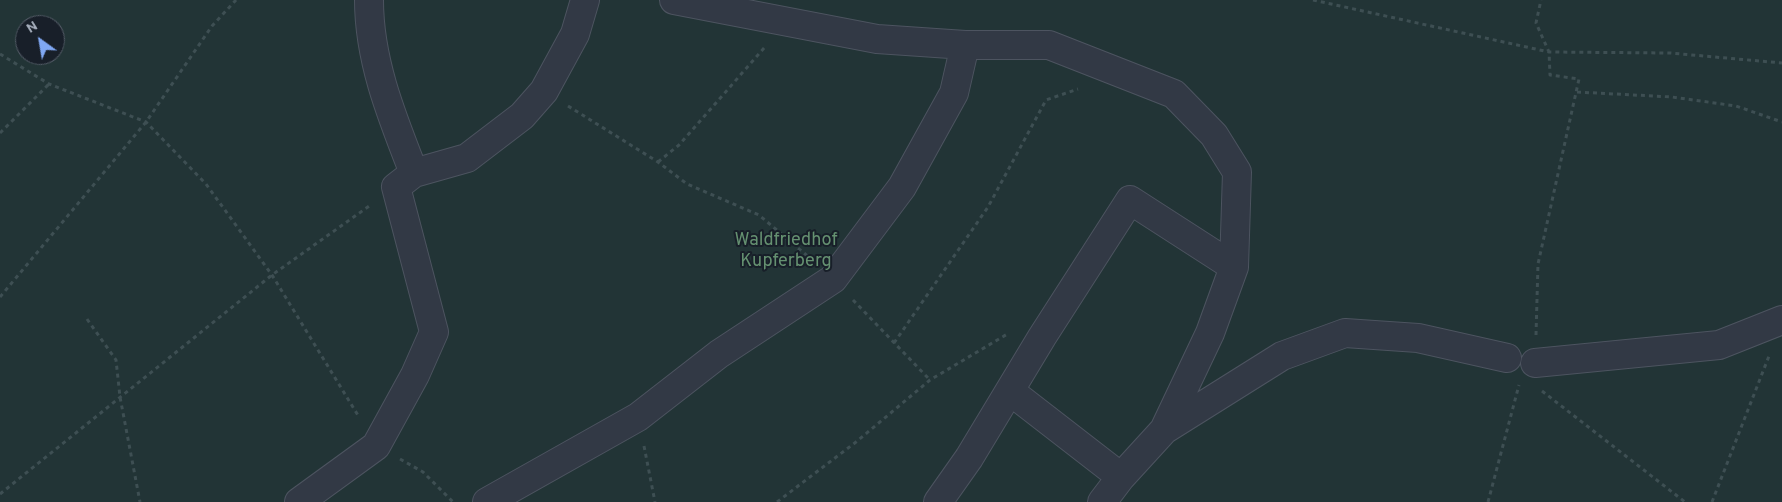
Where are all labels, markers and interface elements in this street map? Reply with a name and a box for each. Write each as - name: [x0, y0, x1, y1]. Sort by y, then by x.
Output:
- north arrow: [15, 15, 65, 65]
- text: N: [24, 18, 41, 38]
- park label: Waldfriedhof Kupferberg: [735, 230, 837, 272]

